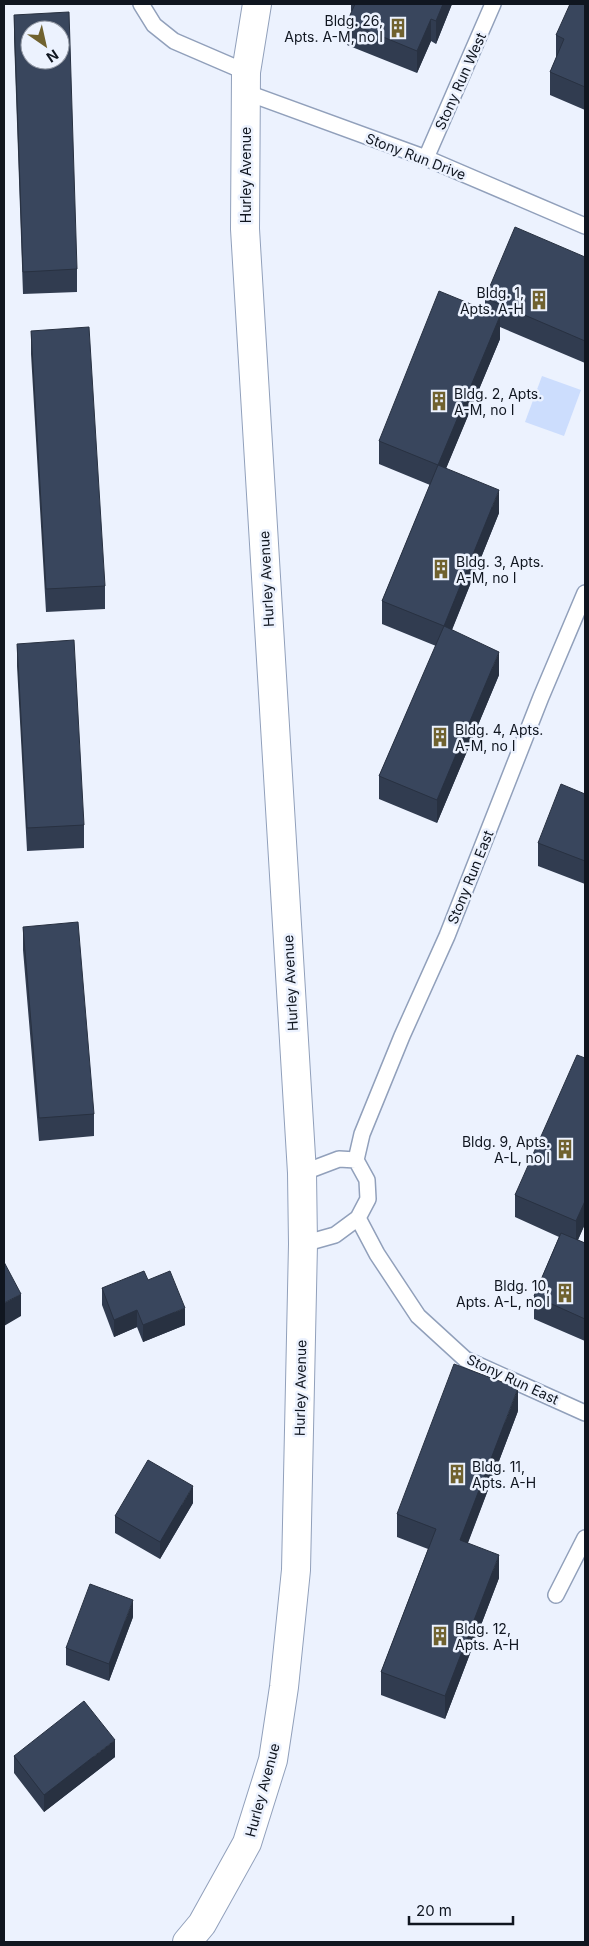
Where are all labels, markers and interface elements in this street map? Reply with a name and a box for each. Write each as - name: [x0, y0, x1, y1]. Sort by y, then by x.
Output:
- place label: Bldg. 26, Apts. A-M, no I: [284, 12, 383, 45]
- building icon: Bldg. 26, Apts. A-M, no I: [387, 17, 409, 39]
- north arrow: [20, 20, 70, 70]
- street label: Stony Run West: [431, 29, 489, 132]
- text: N: [43, 46, 62, 66]
- street label: Hurley Avenue: [237, 127, 254, 223]
- street label: Stony Run Drive: [364, 129, 468, 183]
- place label: Bldg. 1, Apts. A-H: [460, 284, 524, 317]
- building icon: Bldg. 1, Apts. A-H: [528, 289, 550, 311]
- place label: Bldg. 2, Apts. A-M, no I: [454, 385, 542, 418]
- building icon: Bldg. 2, Apts. A-M, no I: [428, 390, 450, 412]
- street label: Hurley Avenue: [255, 530, 277, 628]
- place label: Bldg. 3, Apts. A-M, no I: [456, 553, 544, 586]
- building icon: Bldg. 3, Apts. A-M, no I: [430, 558, 452, 580]
- place label: Bldg. 4, Apts. A-M, no I: [455, 721, 543, 754]
- building icon: Bldg. 4, Apts. A-M, no I: [429, 726, 451, 748]
- street label: Stony Run East: [443, 827, 497, 926]
- street label: Hurley Avenue: [279, 934, 301, 1032]
- place label: Bldg. 9, Apts. A-L, no I: [462, 1133, 550, 1166]
- building icon: Bldg. 9, Apts. A-L, no I: [554, 1138, 576, 1160]
- place label: Bldg. 10, Apts. A-L, no I: [456, 1277, 550, 1310]
- building icon: Bldg. 10, Apts. A-L, no I: [554, 1282, 576, 1304]
- street label: Hurley Avenue: [291, 1340, 309, 1436]
- street label: Stony Run East: [464, 1350, 562, 1408]
- place label: Bldg. 11, Apts. A-H: [472, 1458, 536, 1491]
- building icon: Bldg. 11, Apts. A-H: [446, 1463, 468, 1485]
- place label: Bldg. 12, Apts. A-H: [455, 1620, 519, 1653]
- building icon: Bldg. 12, Apts. A-H: [429, 1625, 451, 1647]
- street label: Hurley Avenue: [241, 1741, 283, 1839]
- scale bar: [409, 1894, 513, 1926]
- text: 20 m: [416, 1901, 452, 1920]

